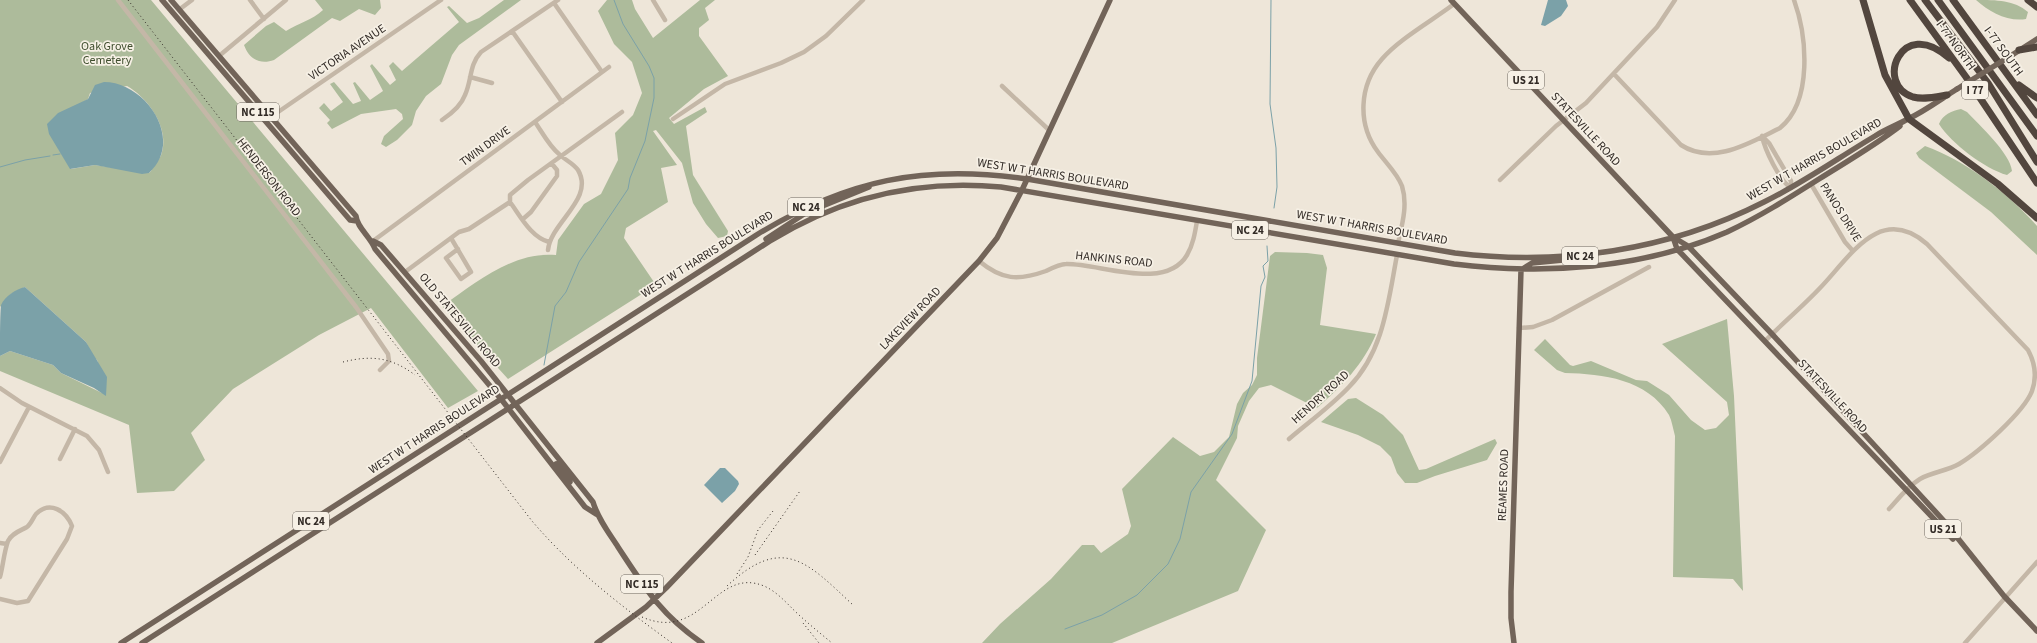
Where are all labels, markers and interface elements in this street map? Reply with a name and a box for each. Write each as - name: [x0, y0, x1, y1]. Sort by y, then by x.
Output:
- street label: I-77 NORTH: [1932, 17, 1979, 74]
- street label: VICTORIA AVENUE: [305, 20, 389, 85]
- street label: I-77 SOUTH: [1980, 23, 2027, 80]
- park label: Oak Grove Cemetery: [81, 38, 133, 69]
- road number: US 21: [1508, 71, 1544, 89]
- road number: I 77: [1962, 81, 1988, 99]
- street label: STATESVILLE ROAD: [1547, 89, 1624, 170]
- road number: NC 115: [237, 103, 279, 121]
- street label: WEST W T HARRIS BOULEVARD: [1744, 114, 1885, 205]
- street label: TWIN DRIVE: [456, 122, 514, 171]
- street label: HENDERSON ROAD: [233, 134, 305, 220]
- street label: WEST W T HARRIS BOULEVARD: [976, 154, 1130, 195]
- street label: PANOS DRIVE: [1816, 179, 1866, 245]
- road number: NC 24: [788, 198, 824, 216]
- street label: WEST W T HARRIS BOULEVARD: [1295, 206, 1449, 249]
- street label: WEST W T HARRIS BOULEVARD: [638, 207, 777, 302]
- road number: NC 24: [1232, 221, 1268, 239]
- street label: HANKINS ROAD: [1075, 247, 1153, 272]
- road number: NC 24: [1562, 247, 1598, 265]
- street label: OLD STATESVILLE ROAD: [415, 269, 504, 371]
- street label: LAKEVIEW ROAD: [876, 283, 945, 354]
- street label: STATESVILLE ROAD: [1794, 356, 1871, 437]
- street label: HENDRY ROAD: [1288, 367, 1353, 428]
- street label: WEST W T HARRIS BOULEVARD: [365, 381, 503, 478]
- street label: REAMES ROAD: [1494, 449, 1513, 521]
- road number: NC 24: [293, 512, 329, 530]
- road number: US 21: [1925, 520, 1961, 538]
- road number: NC 115: [621, 575, 663, 593]

